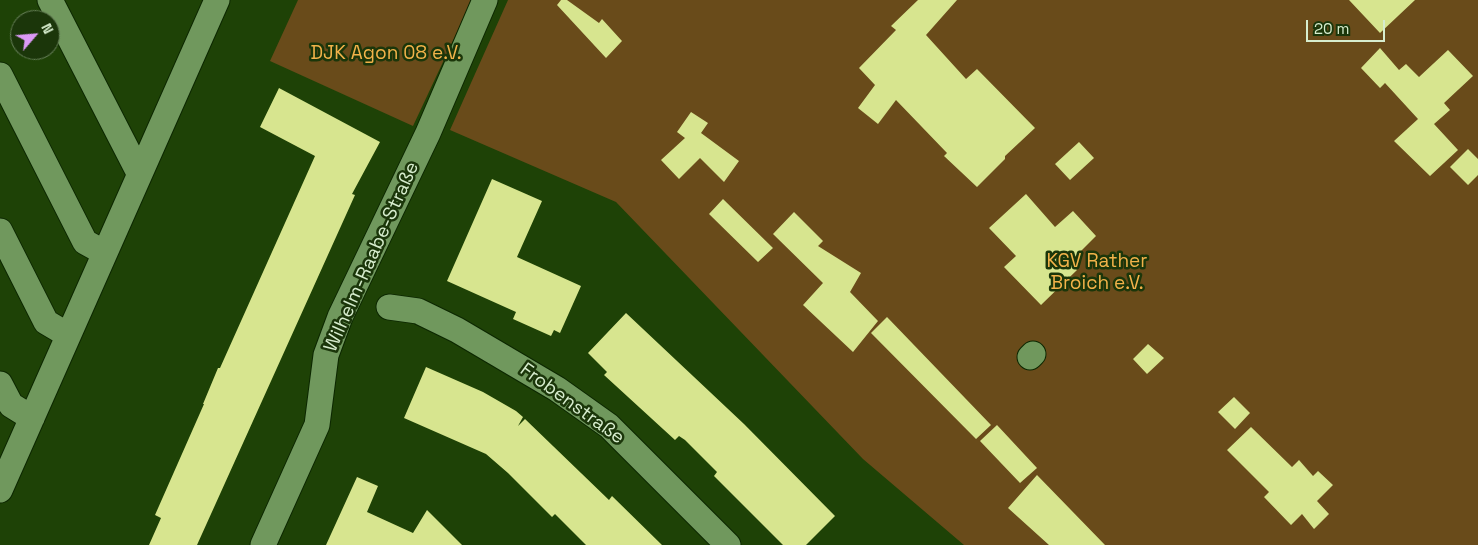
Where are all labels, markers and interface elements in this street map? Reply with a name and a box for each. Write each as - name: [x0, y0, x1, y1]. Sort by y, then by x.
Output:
- north arrow: [10, 10, 60, 60]
- scale bar: [1308, 10, 1387, 42]
- text: 20 m: [1314, 19, 1349, 38]
- text: N: [37, 20, 58, 37]
- park label: DJK Agon 08 e.V.: [310, 43, 462, 65]
- street label: Wilhelm-Raabe-Straße: [320, 158, 424, 356]
- park label: KGV Rather Broich e.V.: [1046, 251, 1148, 295]
- street label: Frobenstraße: [515, 359, 629, 449]

